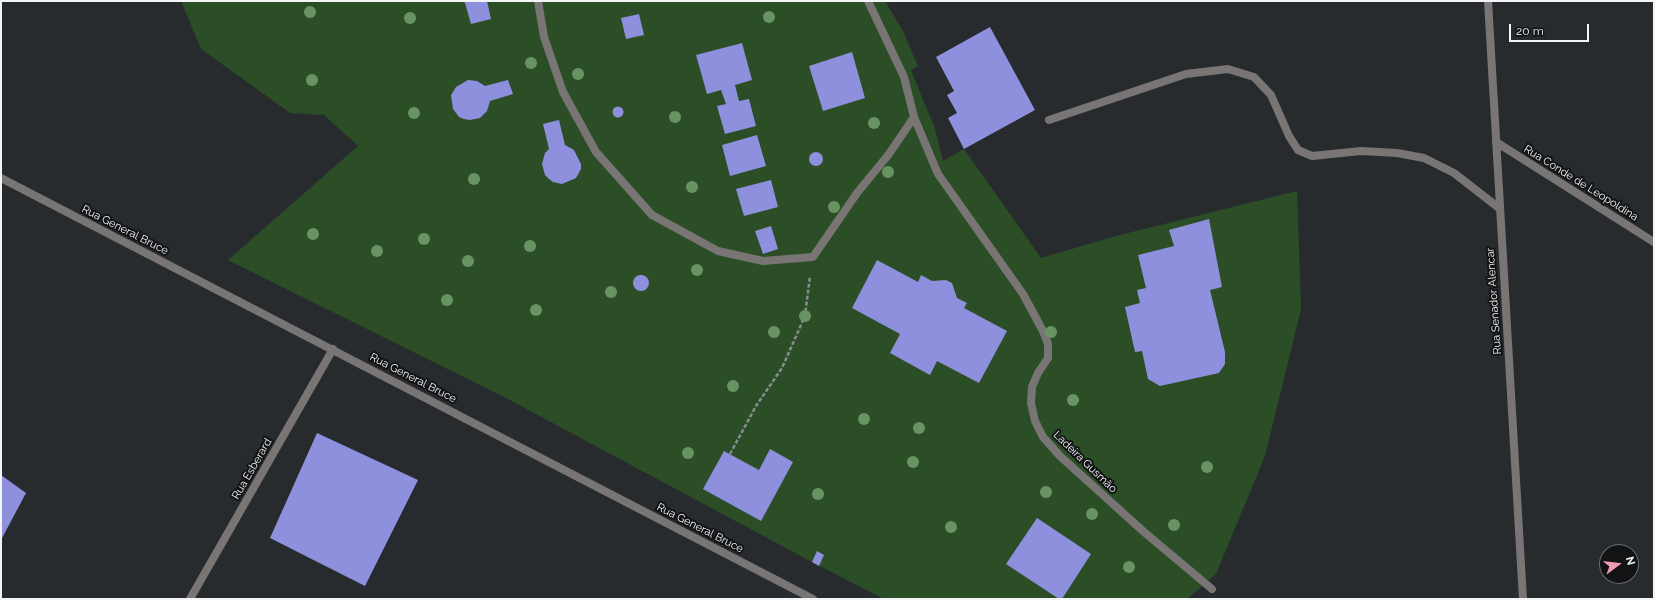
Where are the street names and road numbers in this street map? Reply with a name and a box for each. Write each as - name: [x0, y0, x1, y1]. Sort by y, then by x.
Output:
- street label: Rua Conde de Leopoldina: [1521, 142, 1641, 224]
- street label: Rua General Bruce: [79, 202, 171, 258]
- street label: Rua Senador Alencar: [1484, 247, 1504, 355]
- street label: Rua General Bruce: [367, 350, 459, 406]
- street label: Ladeira Gusmão: [1051, 428, 1119, 496]
- street label: Rua Esberard: [229, 436, 275, 502]
- street label: Rua General Bruce: [654, 500, 746, 556]

